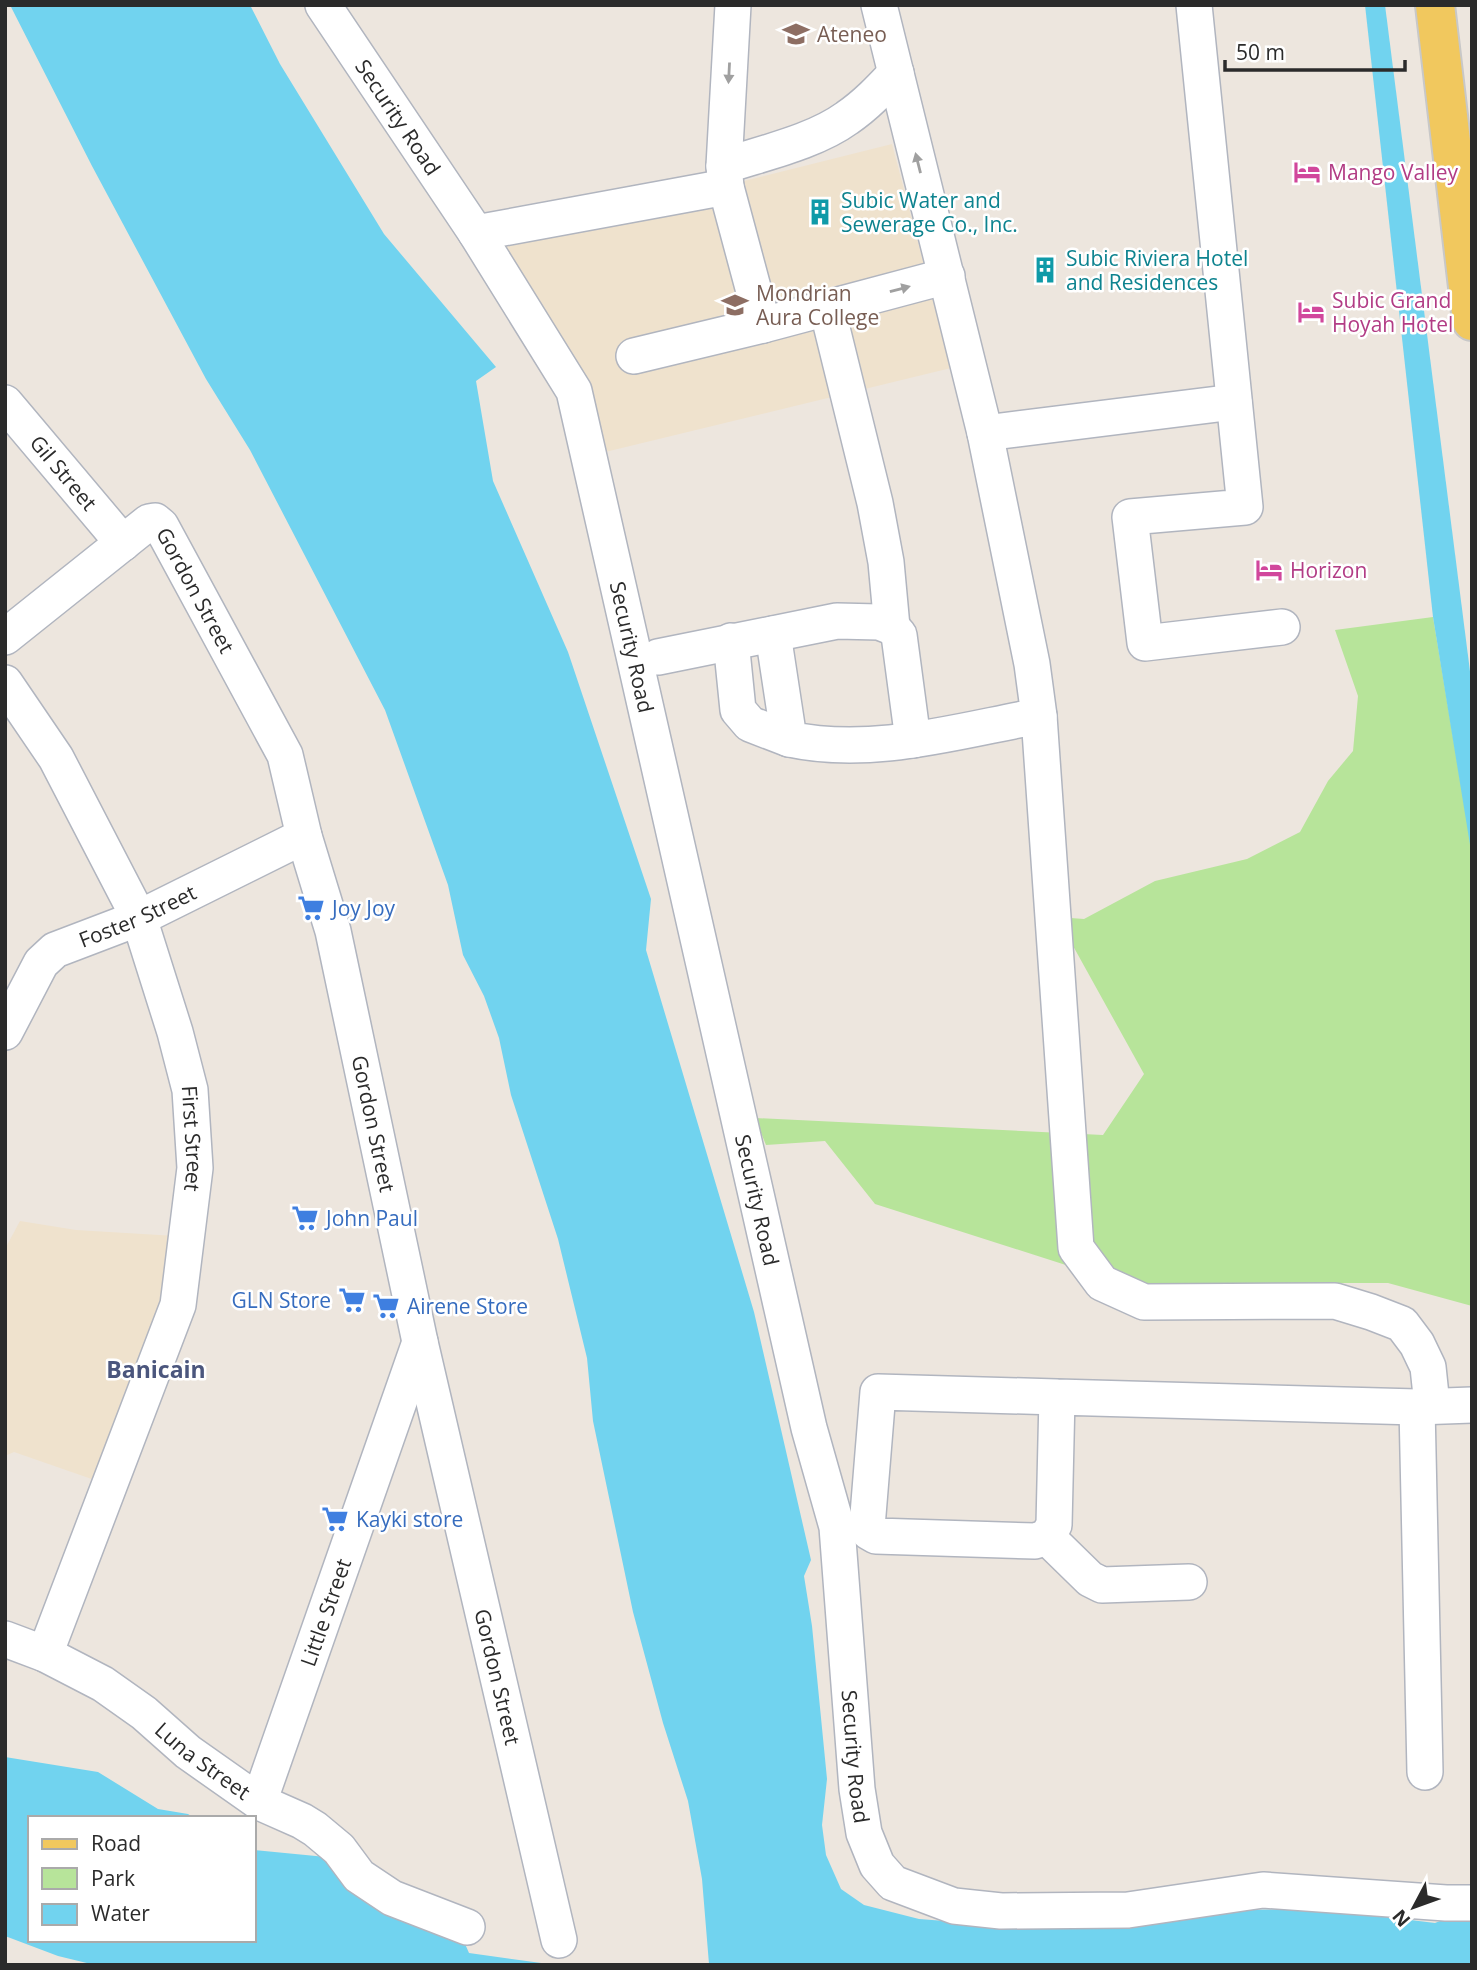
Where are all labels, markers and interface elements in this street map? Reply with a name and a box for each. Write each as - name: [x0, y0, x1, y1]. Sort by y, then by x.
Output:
- school or university icon: Ateneo: [781, 19, 811, 49]
- place label: Ateneo: [817, 20, 887, 48]
- scale bar: [1225, 28, 1405, 72]
- text: 50 m: [1236, 38, 1285, 66]
- street label: Security Road: [349, 54, 447, 180]
- one-way arrow: [724, 63, 735, 85]
- one-way arrow: [912, 152, 923, 174]
- hotel icon: Mango Valley: [1292, 157, 1322, 187]
- place label: Mango Valley: [1328, 158, 1459, 186]
- place label: Subic Water and Sewerage Co., Inc.: [841, 186, 1018, 238]
- building icon: Subic Water and Sewerage Co., Inc.: [805, 197, 835, 227]
- place label: Subic Riviera Hotel and Residences: [1066, 244, 1248, 296]
- building icon: Subic Riviera Hotel and Residences: [1030, 255, 1060, 285]
- place label: Mondrian Aura College: [756, 279, 879, 331]
- one-way arrow: [889, 283, 911, 294]
- place label: Subic Grand Hoyah Hotel: [1332, 286, 1453, 338]
- school or university icon: Mondrian Aura College: [720, 290, 750, 320]
- hotel icon: Subic Grand Hoyah Hotel: [1296, 297, 1326, 327]
- street label: Gil Street: [24, 429, 103, 516]
- street label: Gordon Street: [150, 522, 241, 658]
- hotel icon: Horizon: [1254, 555, 1284, 585]
- place label: Horizon: [1290, 556, 1367, 584]
- street label: Security Road: [604, 579, 660, 715]
- street label: Foster Street: [75, 878, 201, 954]
- supermarket icon: Joy Joy: [296, 893, 326, 923]
- place label: Joy Joy: [330, 894, 396, 922]
- street label: Gordon Street: [346, 1053, 402, 1195]
- street label: First Street: [176, 1084, 209, 1193]
- street label: Security Road: [729, 1132, 786, 1268]
- supermarket icon: John Paul: [290, 1203, 320, 1233]
- place label: John Paul: [324, 1204, 418, 1232]
- supermarket icon: GLN Store: [337, 1285, 367, 1315]
- place label: GLN Store: [231, 1286, 331, 1314]
- supermarket icon: Airene Store: [371, 1291, 401, 1321]
- place label: Airene Store: [407, 1292, 528, 1320]
- district label: Banicain: [106, 1353, 206, 1385]
- supermarket icon: Kayki store: [320, 1504, 350, 1534]
- place label: Kayki store: [356, 1505, 463, 1533]
- street label: Little Street: [294, 1555, 357, 1670]
- street label: Gordon Street: [468, 1606, 527, 1748]
- street label: Security Road: [835, 1689, 876, 1825]
- street label: Luna Street: [149, 1715, 256, 1806]
- legend: [28, 1816, 256, 1942]
- text: Road: [91, 1829, 141, 1857]
- text: Park: [91, 1864, 135, 1892]
- north arrow: [1379, 1872, 1449, 1942]
- text: Water: [91, 1899, 150, 1927]
- text: N: [1386, 1904, 1416, 1933]

